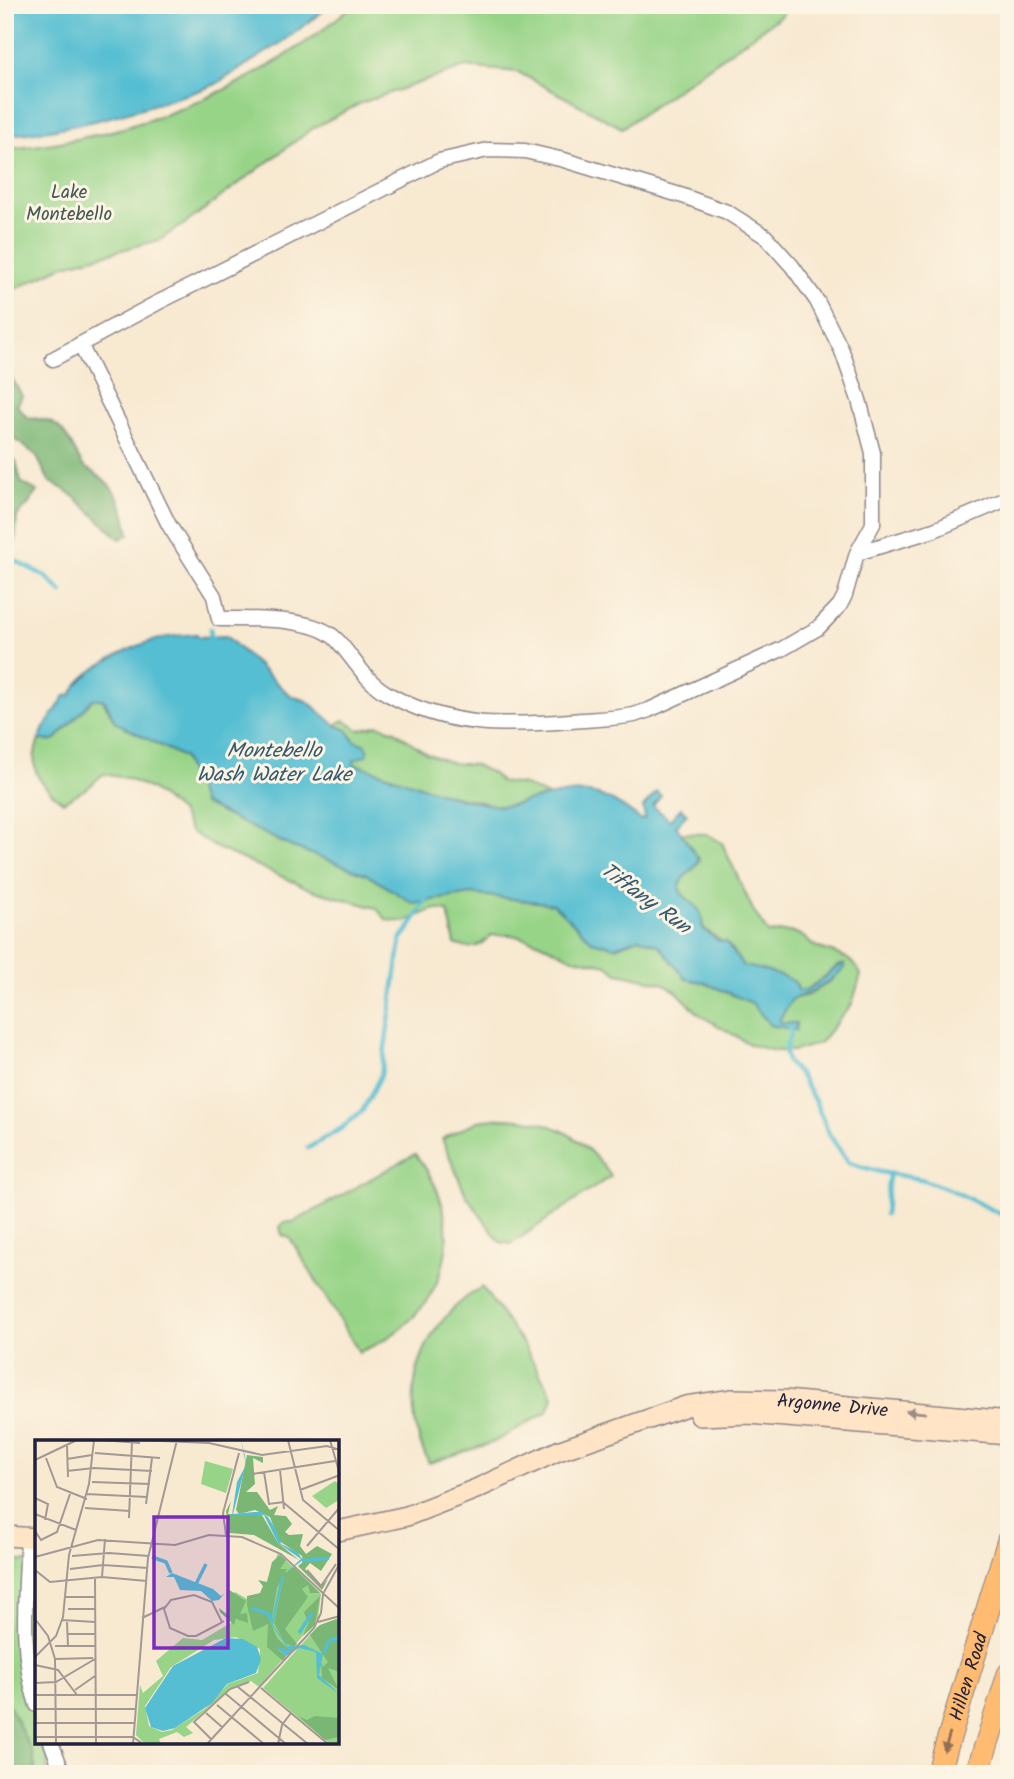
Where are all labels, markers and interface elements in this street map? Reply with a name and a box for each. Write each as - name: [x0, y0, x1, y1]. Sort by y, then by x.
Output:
- park label: Lake Montebello: [26, 178, 112, 230]
- water label: Montebello Wash Water Lake: [197, 735, 354, 792]
- water label: Tiffany Run: [593, 855, 699, 944]
- street label: Argonne Drive: [777, 1387, 890, 1427]
- one-way arrow: [905, 1406, 927, 1417]
- inset map: [35, 1440, 340, 1744]
- street label: Hillen Road: [942, 1629, 997, 1725]
- one-way arrow: [941, 1732, 951, 1753]

